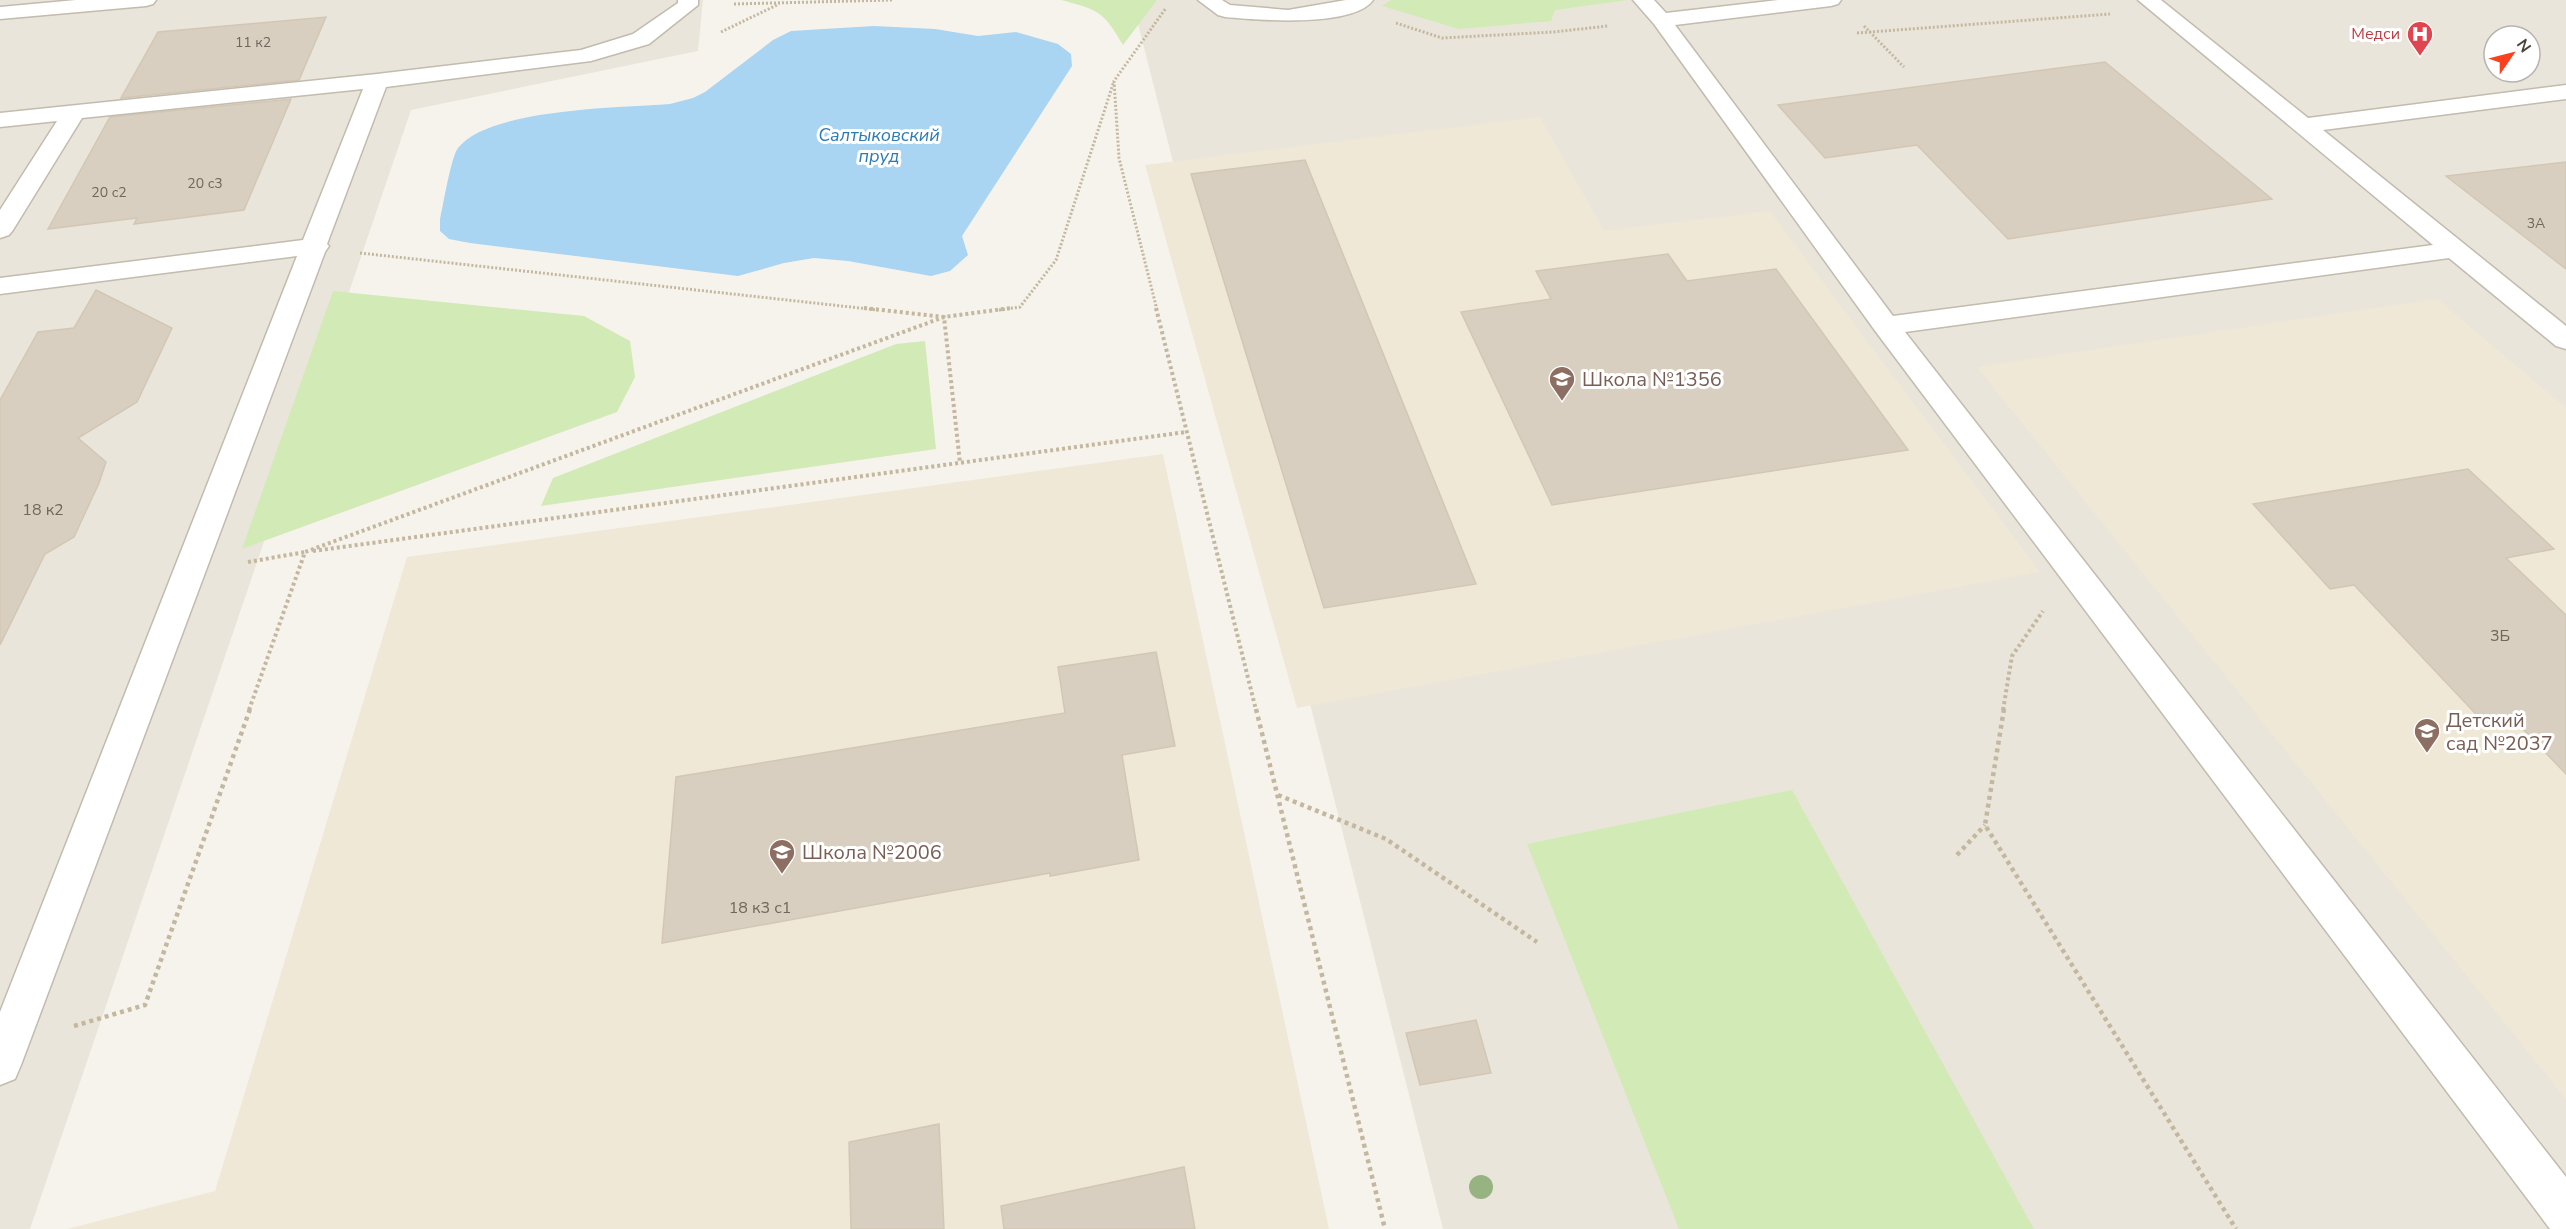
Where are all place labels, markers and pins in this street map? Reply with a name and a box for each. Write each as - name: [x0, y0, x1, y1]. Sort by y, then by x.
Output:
- hospital icon: Медси: [2405, 19, 2435, 57]
- place label: Медси: [2351, 23, 2400, 45]
- school or university icon: Школа №1356: [1547, 364, 1577, 402]
- place label: Школа №1356: [1582, 366, 1722, 393]
- place label: Детский сад №2037: [2446, 707, 2553, 757]
- school or university icon: Детский сад №2037: [2412, 716, 2442, 754]
- school or university icon: Школа №2006: [767, 837, 797, 875]
- place label: Школа №2006: [802, 839, 942, 866]

